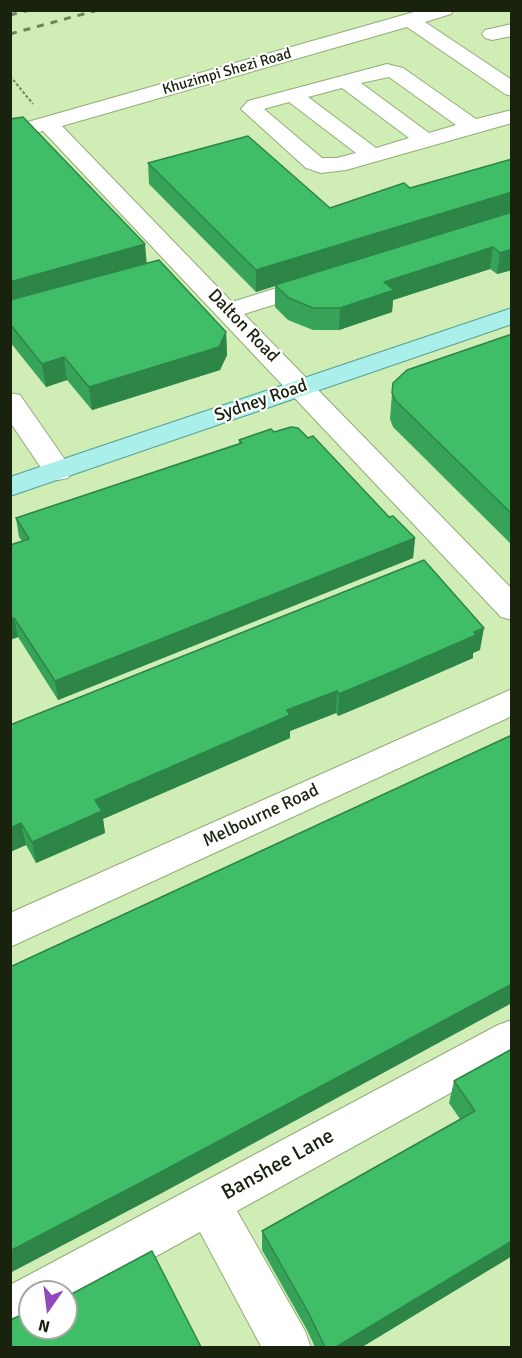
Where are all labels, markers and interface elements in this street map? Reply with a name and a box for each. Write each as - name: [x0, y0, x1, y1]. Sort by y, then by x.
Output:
- street label: Khuzimpi Shezi Road: [160, 45, 294, 99]
- street label: Dalton Road: [203, 285, 283, 367]
- street label: Sydney Road: [212, 375, 310, 427]
- street label: Melbourne Road: [200, 780, 322, 852]
- street label: Banshee Lane: [217, 1124, 339, 1206]
- north arrow: [18, 1280, 78, 1340]
- text: N: [36, 1314, 52, 1337]

